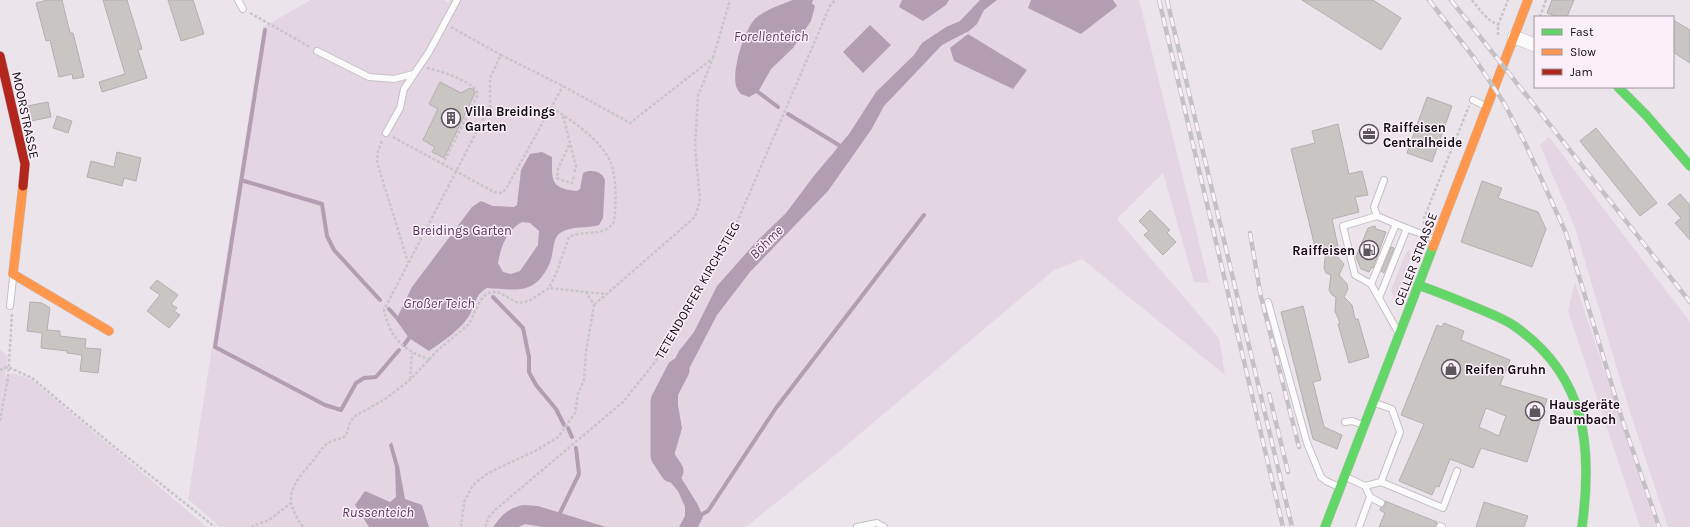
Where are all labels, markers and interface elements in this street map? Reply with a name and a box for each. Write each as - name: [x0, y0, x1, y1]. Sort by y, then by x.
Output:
- legend: [1534, 16, 1674, 88]
- text: Fast: [1570, 25, 1594, 39]
- water label: Forellenteich: [734, 28, 808, 45]
- text: Slow: [1570, 45, 1596, 59]
- text: Jam: [1570, 65, 1593, 79]
- street label: MOORSTRASSE: [9, 70, 42, 160]
- place label: Villa Breidings Garten: [465, 104, 555, 134]
- building icon: Villa Breidings Garten: [440, 107, 462, 129]
- place label: Raiffeisen Centralheide: [1383, 120, 1462, 150]
- office icon: Raiffeisen Centralheide: [1358, 123, 1380, 145]
- street label: CELLER STRASSE: [1391, 210, 1440, 308]
- street label: TETENDORFER KIRCHSTIEG: [652, 219, 743, 362]
- water label: Böhme: [746, 222, 787, 263]
- park label: Breidings Garten: [412, 223, 512, 238]
- fuel station icon: Raiffeisen: [1358, 239, 1380, 261]
- place label: Raiffeisen: [1292, 243, 1355, 258]
- water label: Großer Teich: [403, 295, 475, 312]
- shop icon: Reifen Gruhn: [1440, 358, 1462, 380]
- place label: Reifen Gruhn: [1465, 362, 1546, 377]
- place label: Hausgeräte Baumbach: [1549, 397, 1620, 427]
- shop icon: Hausgeräte Baumbach: [1524, 400, 1546, 422]
- water label: Russenteich: [342, 504, 414, 521]

